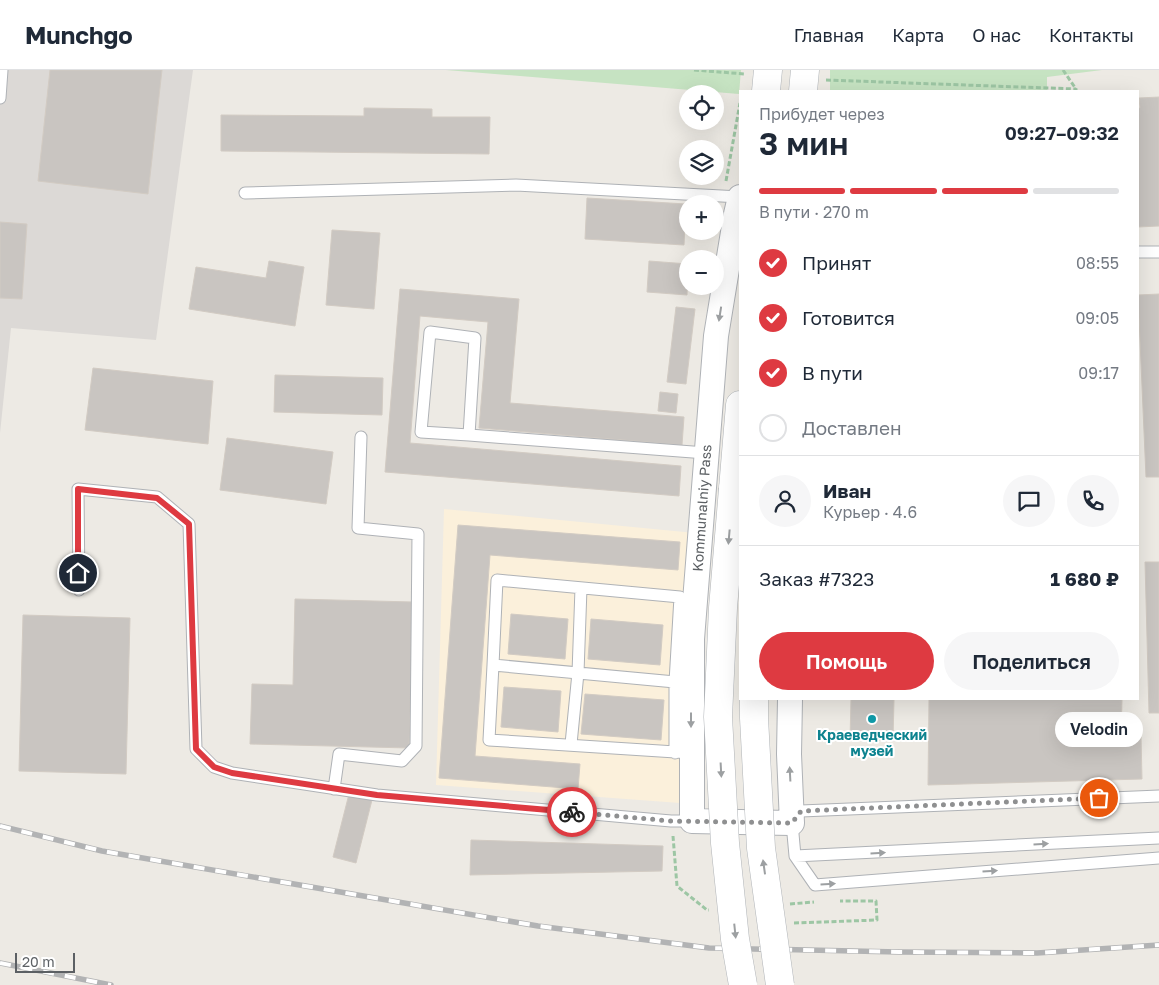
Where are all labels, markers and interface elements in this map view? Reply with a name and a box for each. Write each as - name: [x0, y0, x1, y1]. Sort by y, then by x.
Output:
- text: Munchgo: [25, 20, 133, 49]
- text: Главная: [794, 24, 864, 46]
- text: Карта: [892, 24, 944, 46]
- text: О нас: [972, 24, 1021, 46]
- text: Контакты: [1049, 24, 1134, 46]
- map controls: [679, 85, 724, 295]
- button: locate: [679, 85, 724, 130]
- text: Прибудет через: [759, 104, 885, 124]
- text: 09:27–09:32: [1005, 121, 1119, 144]
- text: 3 мин: [759, 124, 848, 162]
- button: layers: [679, 140, 724, 185]
- button: +: [679, 195, 724, 240]
- text: В пути · 270 m: [759, 202, 869, 222]
- icon: check: [759, 249, 787, 277]
- button: −: [679, 250, 724, 295]
- text: Принят: [802, 251, 871, 274]
- text: 08:55: [1076, 253, 1119, 273]
- icon: check: [759, 304, 787, 332]
- one-way arrow: [715, 306, 723, 322]
- text: Готовится: [802, 306, 895, 329]
- text: 09:05: [1075, 308, 1119, 328]
- icon: check: [759, 359, 787, 387]
- text: В пути: [802, 361, 863, 384]
- text: 09:17: [1078, 363, 1119, 383]
- text: Доставлен: [802, 416, 902, 439]
- street label: Kommunalniy Pass: [689, 444, 714, 572]
- button: person: [759, 475, 811, 527]
- button: chat: [1003, 475, 1055, 527]
- button: phone: [1067, 475, 1119, 527]
- text: Иван: [823, 479, 871, 502]
- text: Курьер · 4.6: [823, 502, 917, 522]
- one-way arrow: [725, 530, 733, 546]
- pin: [57, 552, 99, 594]
- icon: home: [64, 559, 92, 587]
- text: Заказ #7323: [759, 567, 874, 590]
- text: 1 680 ₽: [1050, 567, 1119, 590]
- button: Помощь: [759, 632, 934, 690]
- button: Поделиться: [944, 632, 1119, 690]
- one-way arrow: [687, 713, 695, 729]
- marker: Краеведческий музей: [866, 713, 878, 725]
- callout: Velodin: [1055, 713, 1143, 748]
- text: Velodin: [1070, 719, 1128, 739]
- place label: Краеведческий музей: [817, 726, 927, 759]
- one-way arrow: [718, 762, 726, 778]
- one-way arrow: [785, 766, 793, 782]
- pin: [1078, 777, 1120, 819]
- icon: bag: [1085, 784, 1113, 812]
- courier: [547, 787, 597, 837]
- icon: bike: [558, 798, 586, 826]
- one-way arrow: [1033, 840, 1049, 848]
- one-way arrow: [870, 848, 886, 856]
- one-way arrow: [759, 859, 767, 875]
- one-way arrow: [983, 867, 999, 875]
- one-way arrow: [821, 879, 837, 887]
- one-way arrow: [731, 924, 739, 940]
- scale bar: [15, 950, 75, 973]
- text: 20 m: [22, 953, 55, 970]

